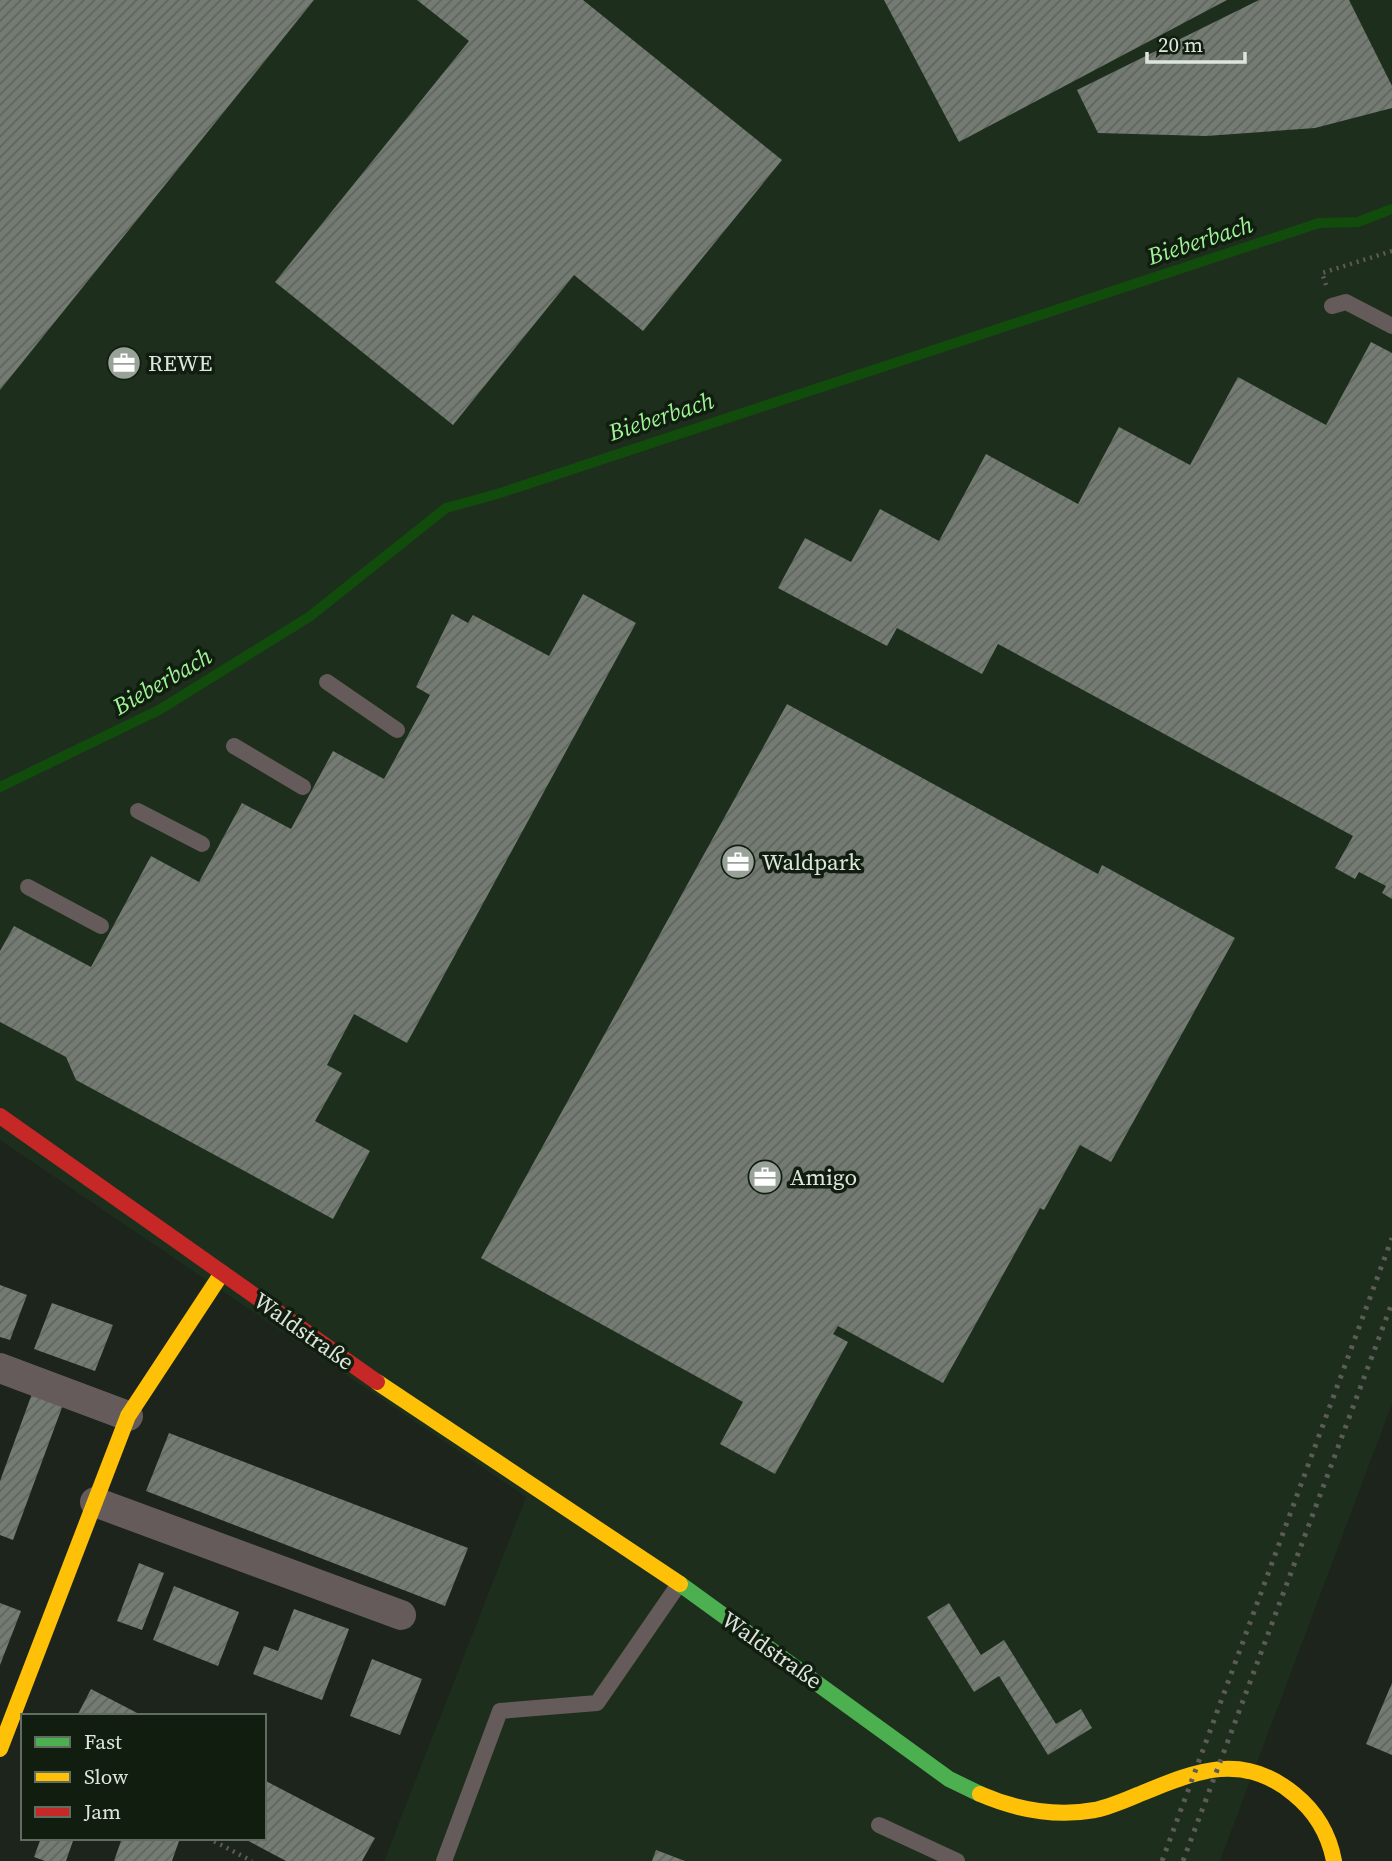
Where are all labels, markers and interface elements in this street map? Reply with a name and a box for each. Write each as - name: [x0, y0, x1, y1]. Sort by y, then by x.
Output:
- scale bar: [1147, 21, 1245, 65]
- text: 20 m: [1158, 30, 1203, 59]
- water label: Bieberbach: [1142, 207, 1257, 273]
- office icon: REWE: [105, 344, 143, 382]
- place label: REWE: [148, 347, 213, 379]
- water label: Bieberbach: [603, 383, 718, 449]
- water label: Bieberbach: [106, 639, 218, 723]
- office icon: Waldpark: [719, 843, 757, 881]
- place label: Waldpark: [762, 846, 861, 878]
- office icon: Amigo: [746, 1158, 784, 1196]
- place label: Amigo: [790, 1161, 857, 1193]
- street label: Waldstraße: [247, 1285, 361, 1377]
- street label: Waldstraße: [715, 1604, 829, 1696]
- legend: [21, 1714, 266, 1840]
- text: Fast: [84, 1727, 122, 1756]
- text: Slow: [84, 1762, 128, 1791]
- text: Jam: [83, 1797, 121, 1826]

